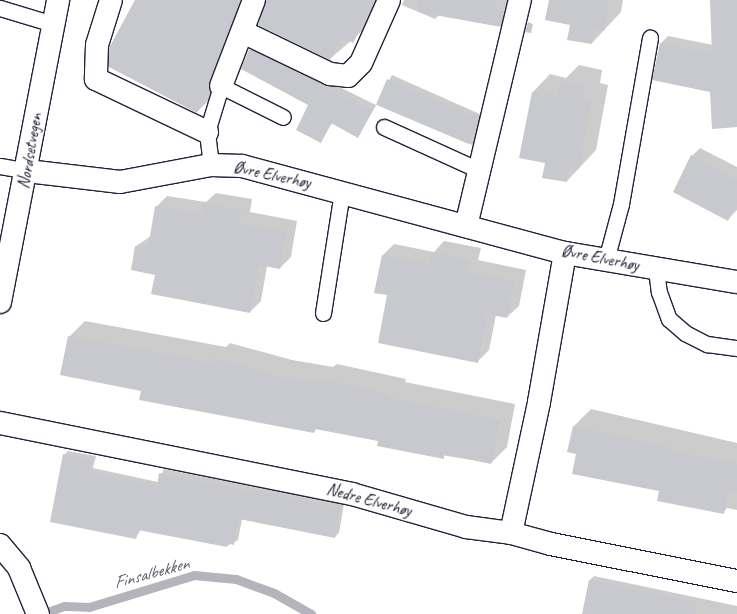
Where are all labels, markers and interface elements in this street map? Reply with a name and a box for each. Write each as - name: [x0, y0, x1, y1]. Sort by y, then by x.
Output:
- street label: Nordsetvegen: [13, 112, 47, 190]
- street label: Øvre Elverhøy: [231, 157, 313, 193]
- street label: Øvre Elverhøy: [559, 240, 641, 276]
- street label: Nedre Elverhøy: [324, 479, 414, 521]
- water label: Finsalbekken: [111, 553, 191, 593]

